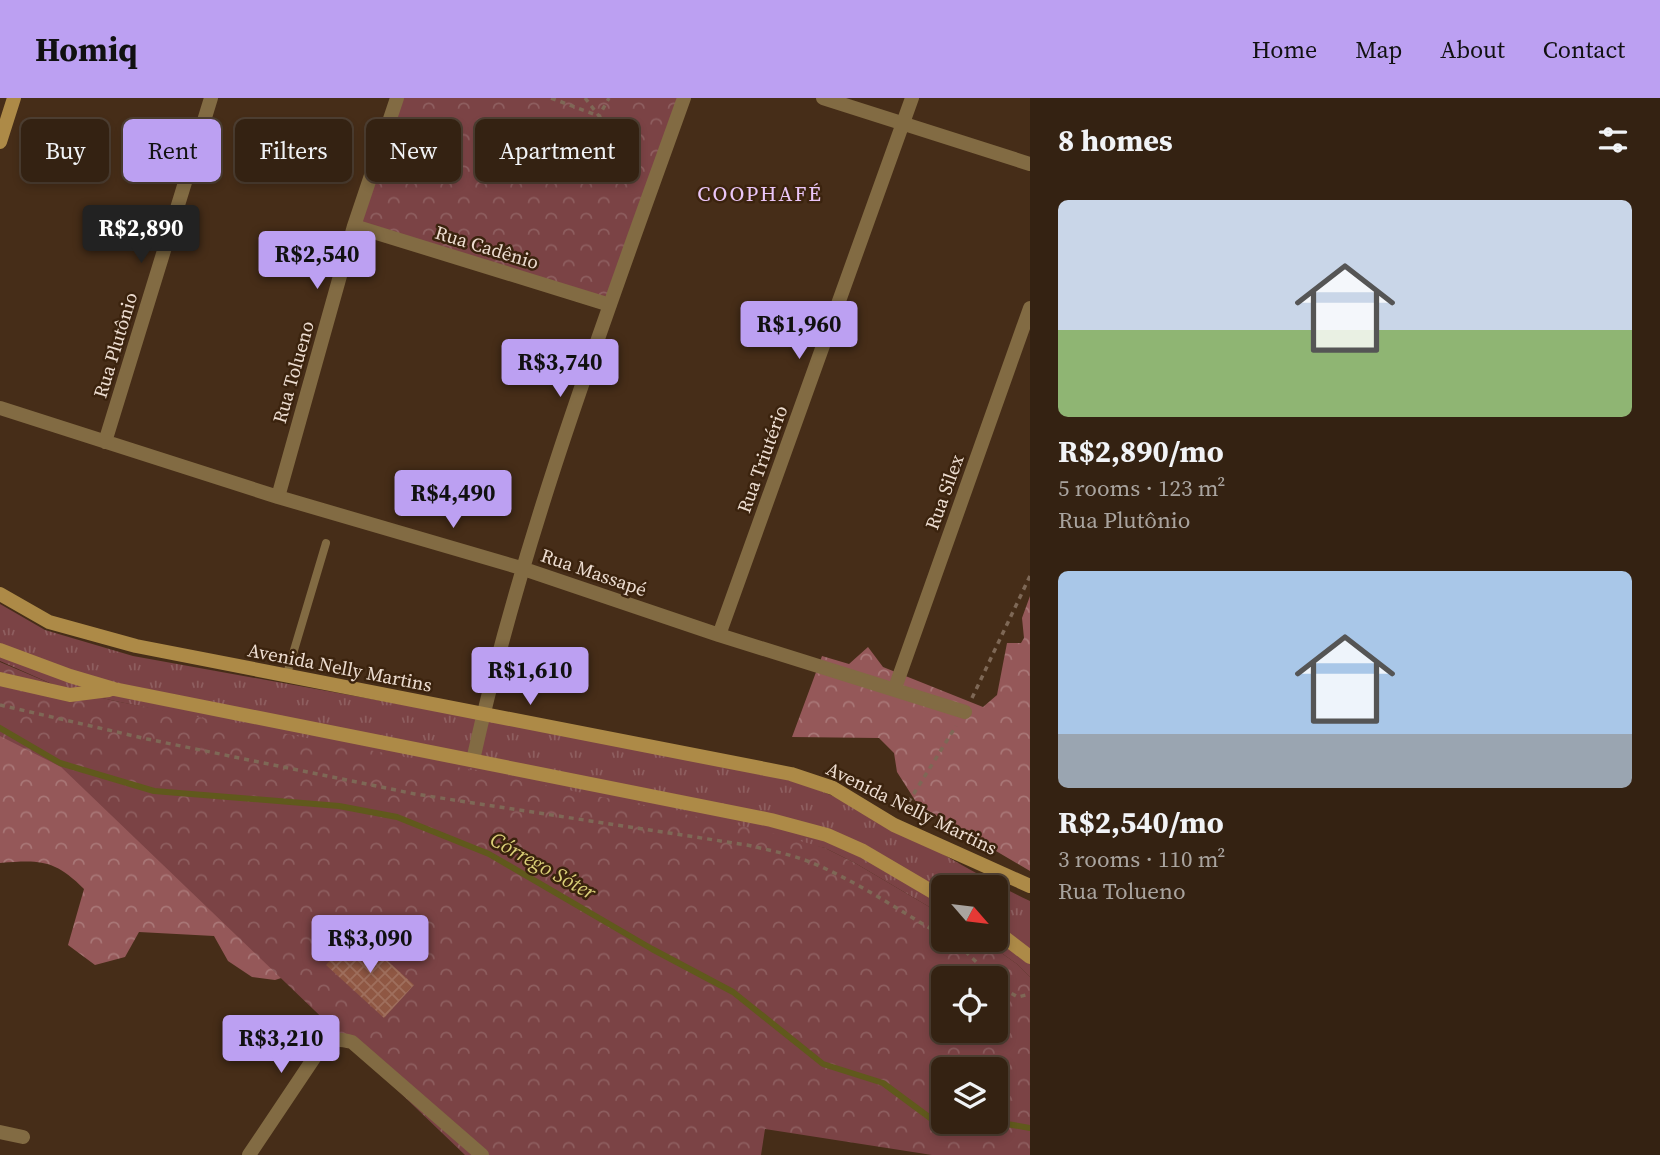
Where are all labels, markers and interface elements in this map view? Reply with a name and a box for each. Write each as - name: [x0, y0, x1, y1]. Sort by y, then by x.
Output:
- text: Homiq: [35, 27, 138, 72]
- text: Home: [1252, 33, 1317, 66]
- text: Map: [1355, 33, 1402, 66]
- text: About: [1440, 33, 1505, 66]
- text: Contact: [1543, 33, 1625, 66]
- chip: Buy: [21, 119, 109, 182]
- chip: Rent: [123, 119, 221, 182]
- chip: Filters: [235, 119, 352, 182]
- chip: New: [366, 119, 461, 182]
- chip: Apartment: [475, 119, 639, 182]
- text: 8 homes: [1058, 120, 1173, 161]
- icon: filters: [1594, 121, 1632, 159]
- district label: COOPHAFÉ: [697, 179, 823, 208]
- pin: R$2,890: [76, 206, 206, 265]
- text: R$2,890: [99, 212, 183, 244]
- street label: Rua Cadênio: [432, 219, 542, 275]
- pin: R$2,540: [252, 232, 382, 291]
- text: R$2,540: [275, 238, 359, 270]
- icon: home: [1282, 245, 1408, 371]
- street label: Rua Plutônio: [87, 289, 143, 401]
- pin: R$1,960: [734, 302, 864, 361]
- text: R$1,960: [757, 308, 841, 340]
- street label: Rua Tolueno: [266, 318, 320, 426]
- pin: R$3,740: [495, 340, 625, 399]
- text: R$3,740: [518, 346, 602, 378]
- street label: Rua Triutério: [731, 402, 793, 516]
- text: R$2,890/mo: [1058, 431, 1224, 472]
- street label: Rua Silex: [918, 451, 970, 533]
- pin: R$4,490: [388, 470, 518, 530]
- text: 5 rooms · 123 m²: [1058, 472, 1225, 504]
- text: R$4,490: [411, 477, 495, 509]
- text: Rua Plutônio: [1058, 504, 1190, 536]
- street label: Rua Massapé: [538, 542, 650, 602]
- icon: home: [1282, 616, 1408, 742]
- street label: Avenida Nelly Martins: [246, 636, 434, 698]
- pin: R$1,610: [465, 648, 595, 707]
- text: R$1,610: [488, 654, 572, 686]
- street label: Avenida Nelly Martins: [822, 755, 1002, 861]
- text: R$2,540/mo: [1058, 802, 1224, 843]
- water label: Córrego Sóter: [485, 825, 602, 907]
- text: 3 rooms · 110 m²: [1058, 843, 1225, 875]
- north arrow: [931, 875, 1008, 952]
- map controls: [931, 875, 1008, 1134]
- text: Rua Tolueno: [1058, 875, 1186, 907]
- pin: R$3,090: [305, 916, 435, 975]
- text: R$3,090: [328, 922, 412, 954]
- button: locate: [931, 966, 1008, 1043]
- pin: R$3,210: [216, 1016, 346, 1075]
- text: R$3,210: [239, 1022, 323, 1054]
- button: layers: [931, 1057, 1008, 1134]

